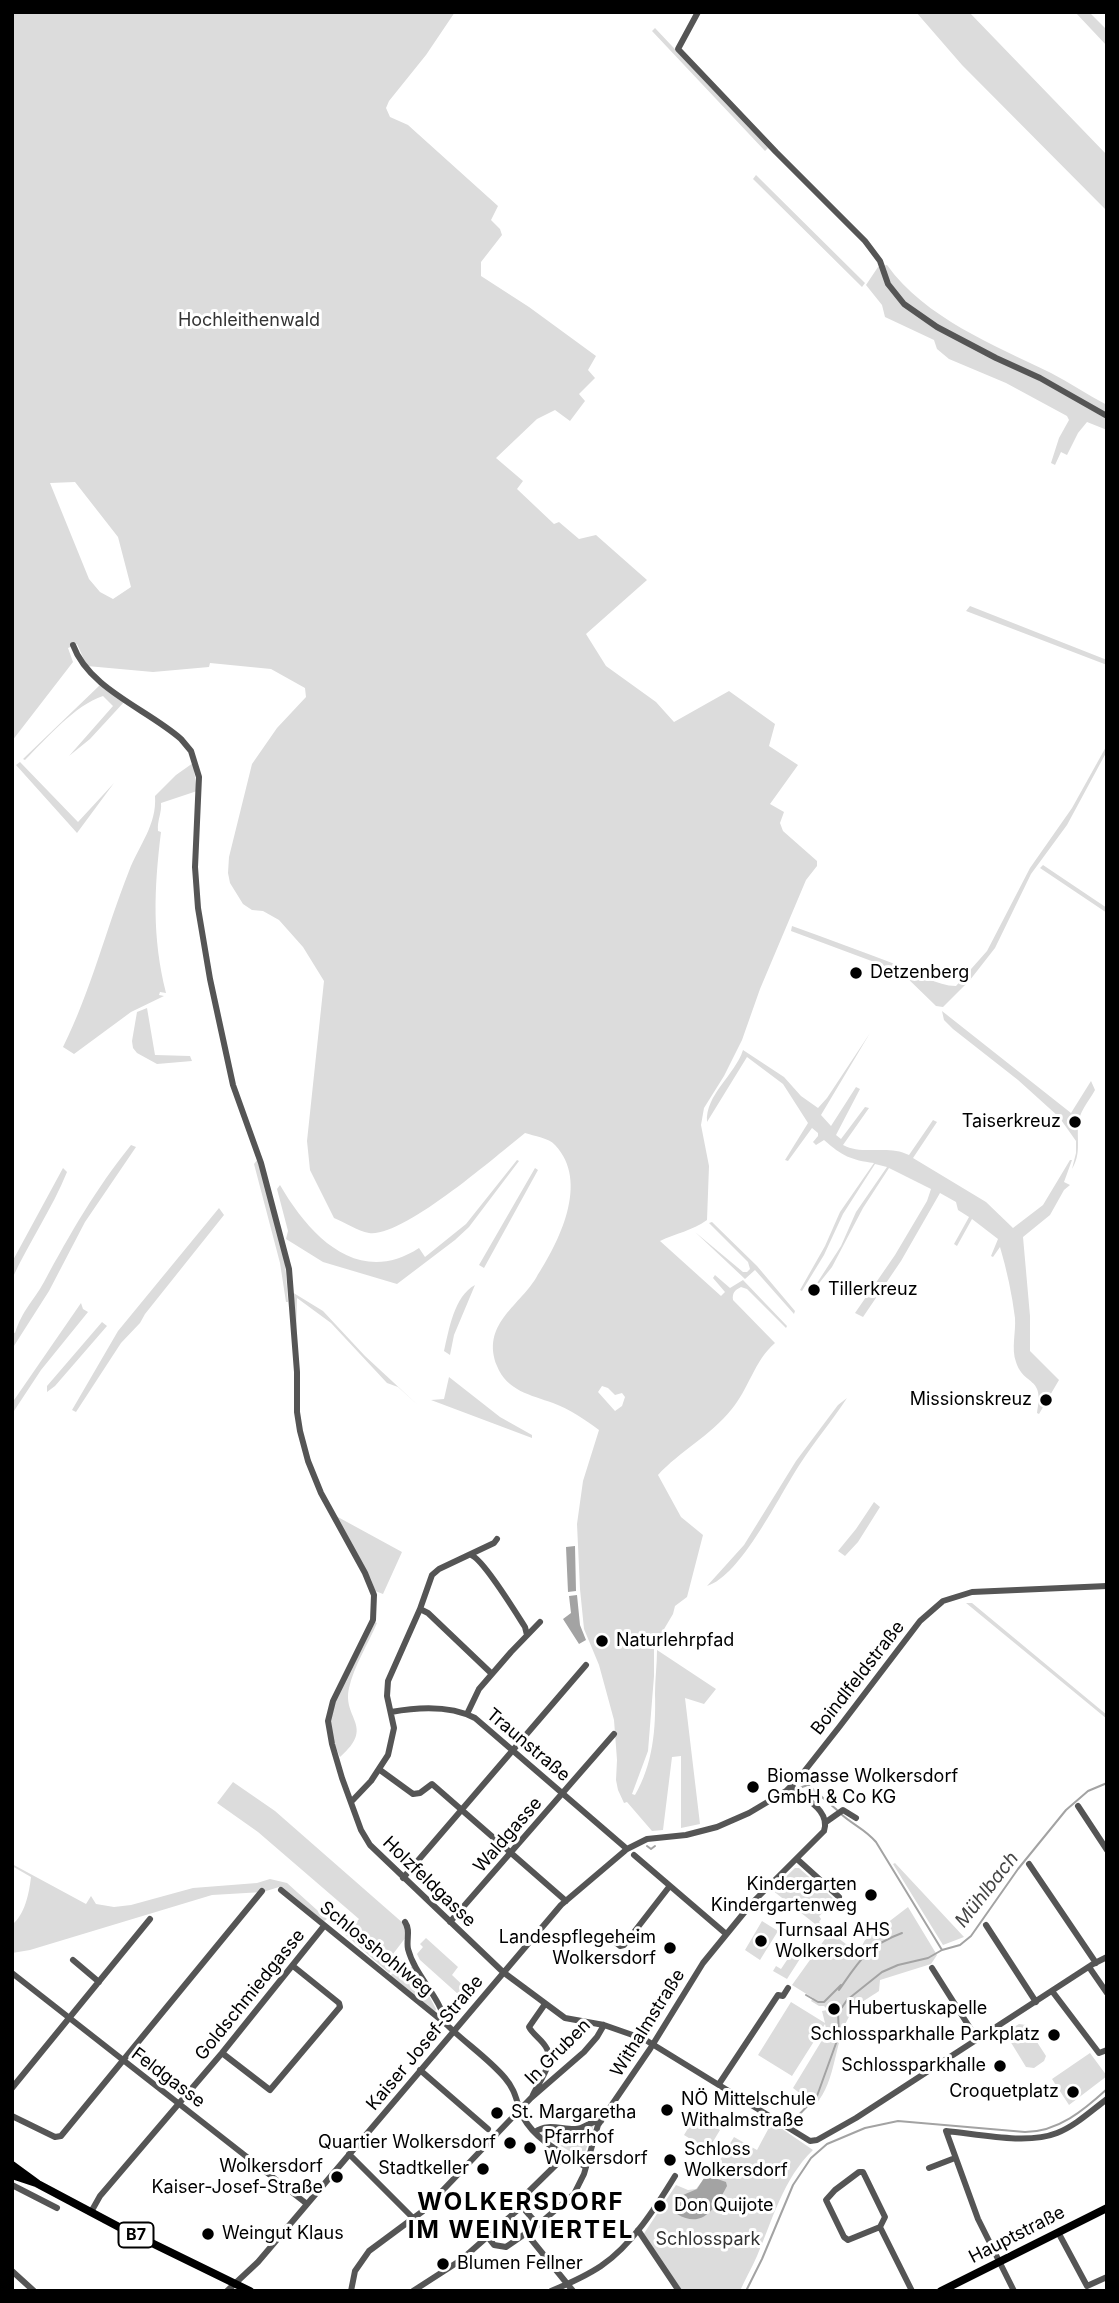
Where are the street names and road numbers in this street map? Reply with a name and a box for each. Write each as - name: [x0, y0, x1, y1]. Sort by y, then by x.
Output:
- street label: Boindlfeldstraße: [807, 1617, 909, 1739]
- street label: Traunstraße: [482, 1704, 574, 1786]
- street label: Waldgasse: [469, 1793, 547, 1877]
- street label: Holzfeldgasse: [378, 1832, 480, 1932]
- street label: Schlosshohlweg: [315, 1897, 437, 2001]
- street label: Goldschmiedgasse: [191, 1925, 309, 2065]
- street label: Withalmstraße: [606, 1965, 690, 2081]
- street label: Kaiser Josef-Straße: [362, 1971, 488, 2115]
- street label: In Gruben: [521, 2015, 595, 2089]
- street label: Feldgasse: [127, 2043, 209, 2113]
- street label: Hauptstraße: [965, 2202, 1069, 2268]
- road number: B7: [118, 2222, 154, 2248]

